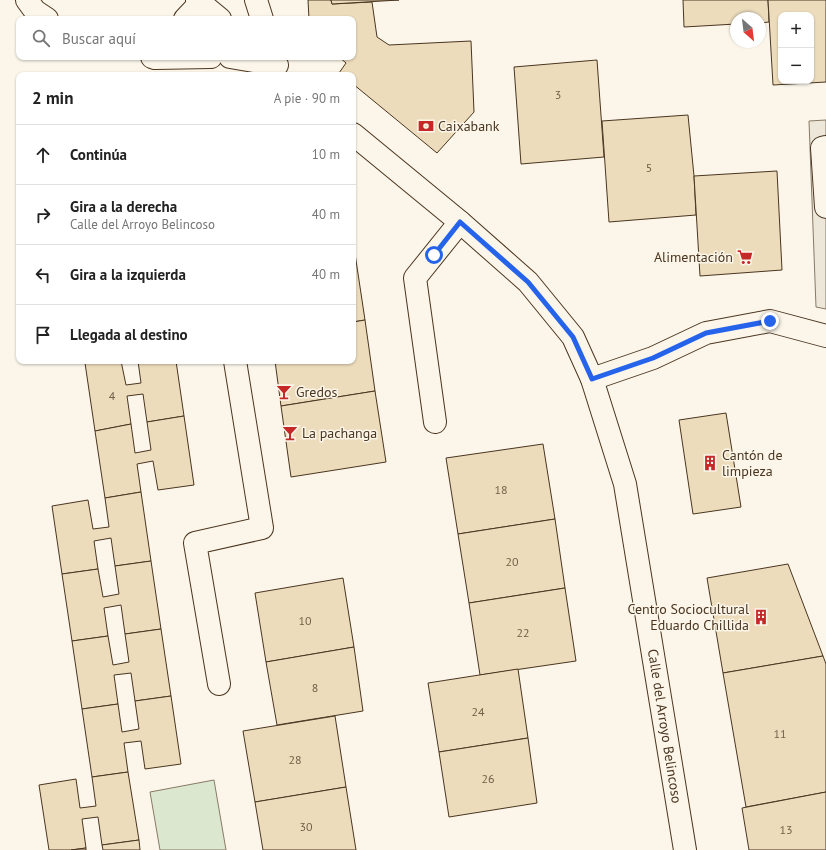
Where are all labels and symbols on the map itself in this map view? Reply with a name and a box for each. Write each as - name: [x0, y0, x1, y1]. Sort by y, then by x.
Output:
- north arrow: [730, 12, 766, 48]
- house number: 3: [555, 87, 561, 102]
- bank icon: Caixabank: [417, 117, 435, 135]
- place label: Caixabank: [438, 117, 500, 135]
- house number: 5: [646, 160, 652, 175]
- route start: [425, 246, 443, 264]
- place label: Alimentación: [654, 248, 733, 266]
- supermarket icon: Alimentación: [736, 248, 754, 266]
- route end: [761, 312, 779, 330]
- bar icon: Gredos: [275, 383, 293, 401]
- place label: Gredos: [296, 383, 337, 401]
- house number: 4: [109, 388, 116, 403]
- bar icon: La pachanga: [281, 424, 299, 442]
- place label: La pachanga: [302, 424, 377, 442]
- place label: Cantón de limpieza: [722, 446, 783, 480]
- building icon: Cantón de limpieza: [701, 454, 719, 472]
- house number: 18: [494, 482, 508, 497]
- house number: 20: [505, 554, 519, 569]
- place label: Centro Sociocultural Eduardo Chillida: [627, 600, 749, 634]
- building icon: Centro Sociocultural Eduardo Chillida: [752, 608, 770, 626]
- house number: 10: [298, 613, 312, 628]
- house number: 22: [516, 625, 530, 640]
- street label: Calle del Arroyo Belincoso: [644, 648, 686, 804]
- house number: 8: [312, 680, 318, 695]
- house number: 24: [471, 704, 485, 719]
- house number: 11: [773, 726, 787, 741]
- house number: 28: [288, 752, 302, 767]
- house number: 26: [481, 771, 495, 786]
- house number: 30: [299, 819, 313, 834]
- house number: 13: [779, 822, 793, 837]

